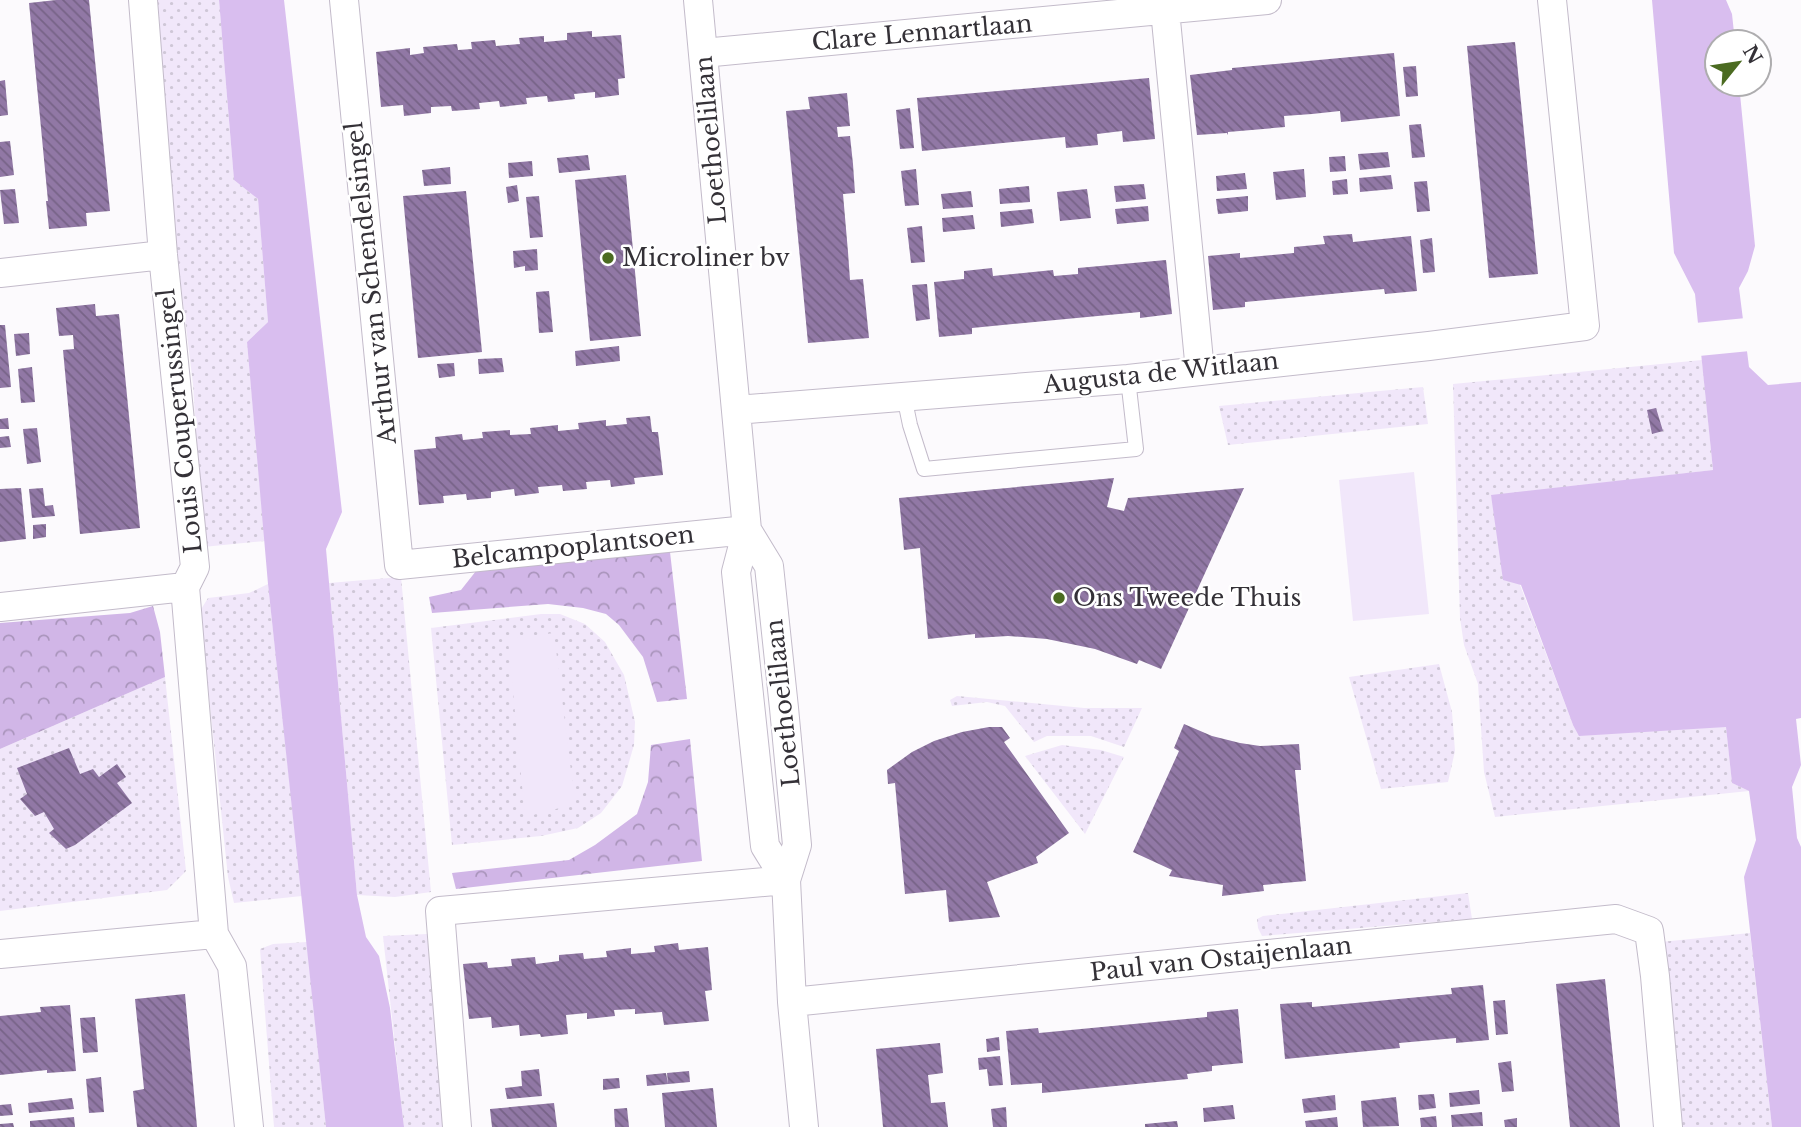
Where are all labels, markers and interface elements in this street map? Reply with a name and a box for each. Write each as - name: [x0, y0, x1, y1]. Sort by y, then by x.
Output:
- street label: Clare Lennartlaan: [811, 8, 1033, 57]
- north arrow: [1703, 28, 1773, 98]
- text: N: [1738, 41, 1767, 68]
- street label: Loethoelilaan: [689, 55, 732, 225]
- street label: Arthur van Schendelsingel: [339, 120, 402, 447]
- place label: Microliner bv: [622, 243, 790, 272]
- marker: Microliner bv: [600, 250, 616, 266]
- street label: Louis Couperussingel: [151, 287, 208, 555]
- street label: Augusta de Witlaan: [1041, 346, 1280, 399]
- street label: Belcampoplantsoen: [450, 519, 696, 574]
- place label: Ons Tweede Thuis: [1073, 583, 1301, 612]
- marker: Ons Tweede Thuis: [1051, 590, 1067, 606]
- street label: Loethoelilaan: [759, 618, 806, 789]
- street label: Paul van Ostaijenlaan: [1089, 930, 1353, 987]

